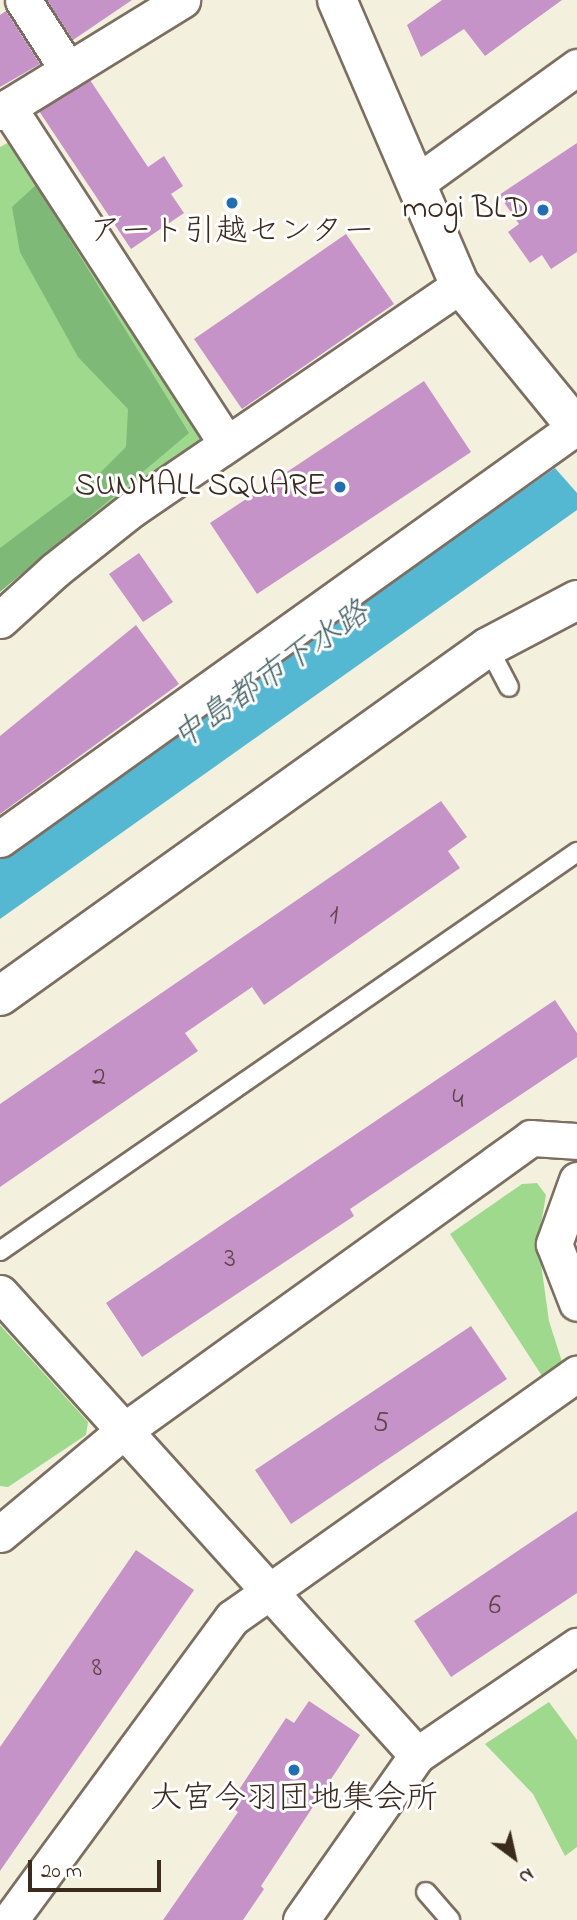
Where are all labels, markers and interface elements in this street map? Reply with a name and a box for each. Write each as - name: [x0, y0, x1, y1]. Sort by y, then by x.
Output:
- place label: mogi BLD: [403, 191, 529, 229]
- marker: アート引越センター: [224, 195, 240, 211]
- marker: mogi BLD: [535, 202, 551, 218]
- place label: アート引越センター: [89, 214, 375, 252]
- place label: SUNMALL SQUARE: [75, 468, 326, 506]
- marker: SUNMALL SQUARE: [332, 479, 348, 495]
- water label: 中島都市下水路: [166, 595, 378, 759]
- house number: 1: [330, 900, 338, 934]
- house number: 2: [92, 1061, 106, 1095]
- house number: 4: [452, 1084, 464, 1118]
- house number: 3: [224, 1243, 236, 1277]
- house number: 5: [373, 1407, 389, 1441]
- house number: 6: [489, 1590, 501, 1624]
- house number: 8: [92, 1652, 102, 1686]
- marker: 大宮今羽団地集会所: [286, 1762, 302, 1778]
- place label: 大宮今羽団地集会所: [150, 1781, 438, 1819]
- north arrow: [479, 1822, 549, 1892]
- scale bar: [32, 1846, 164, 1890]
- text: 20 m: [41, 1857, 82, 1887]
- text: N: [513, 1860, 538, 1890]

